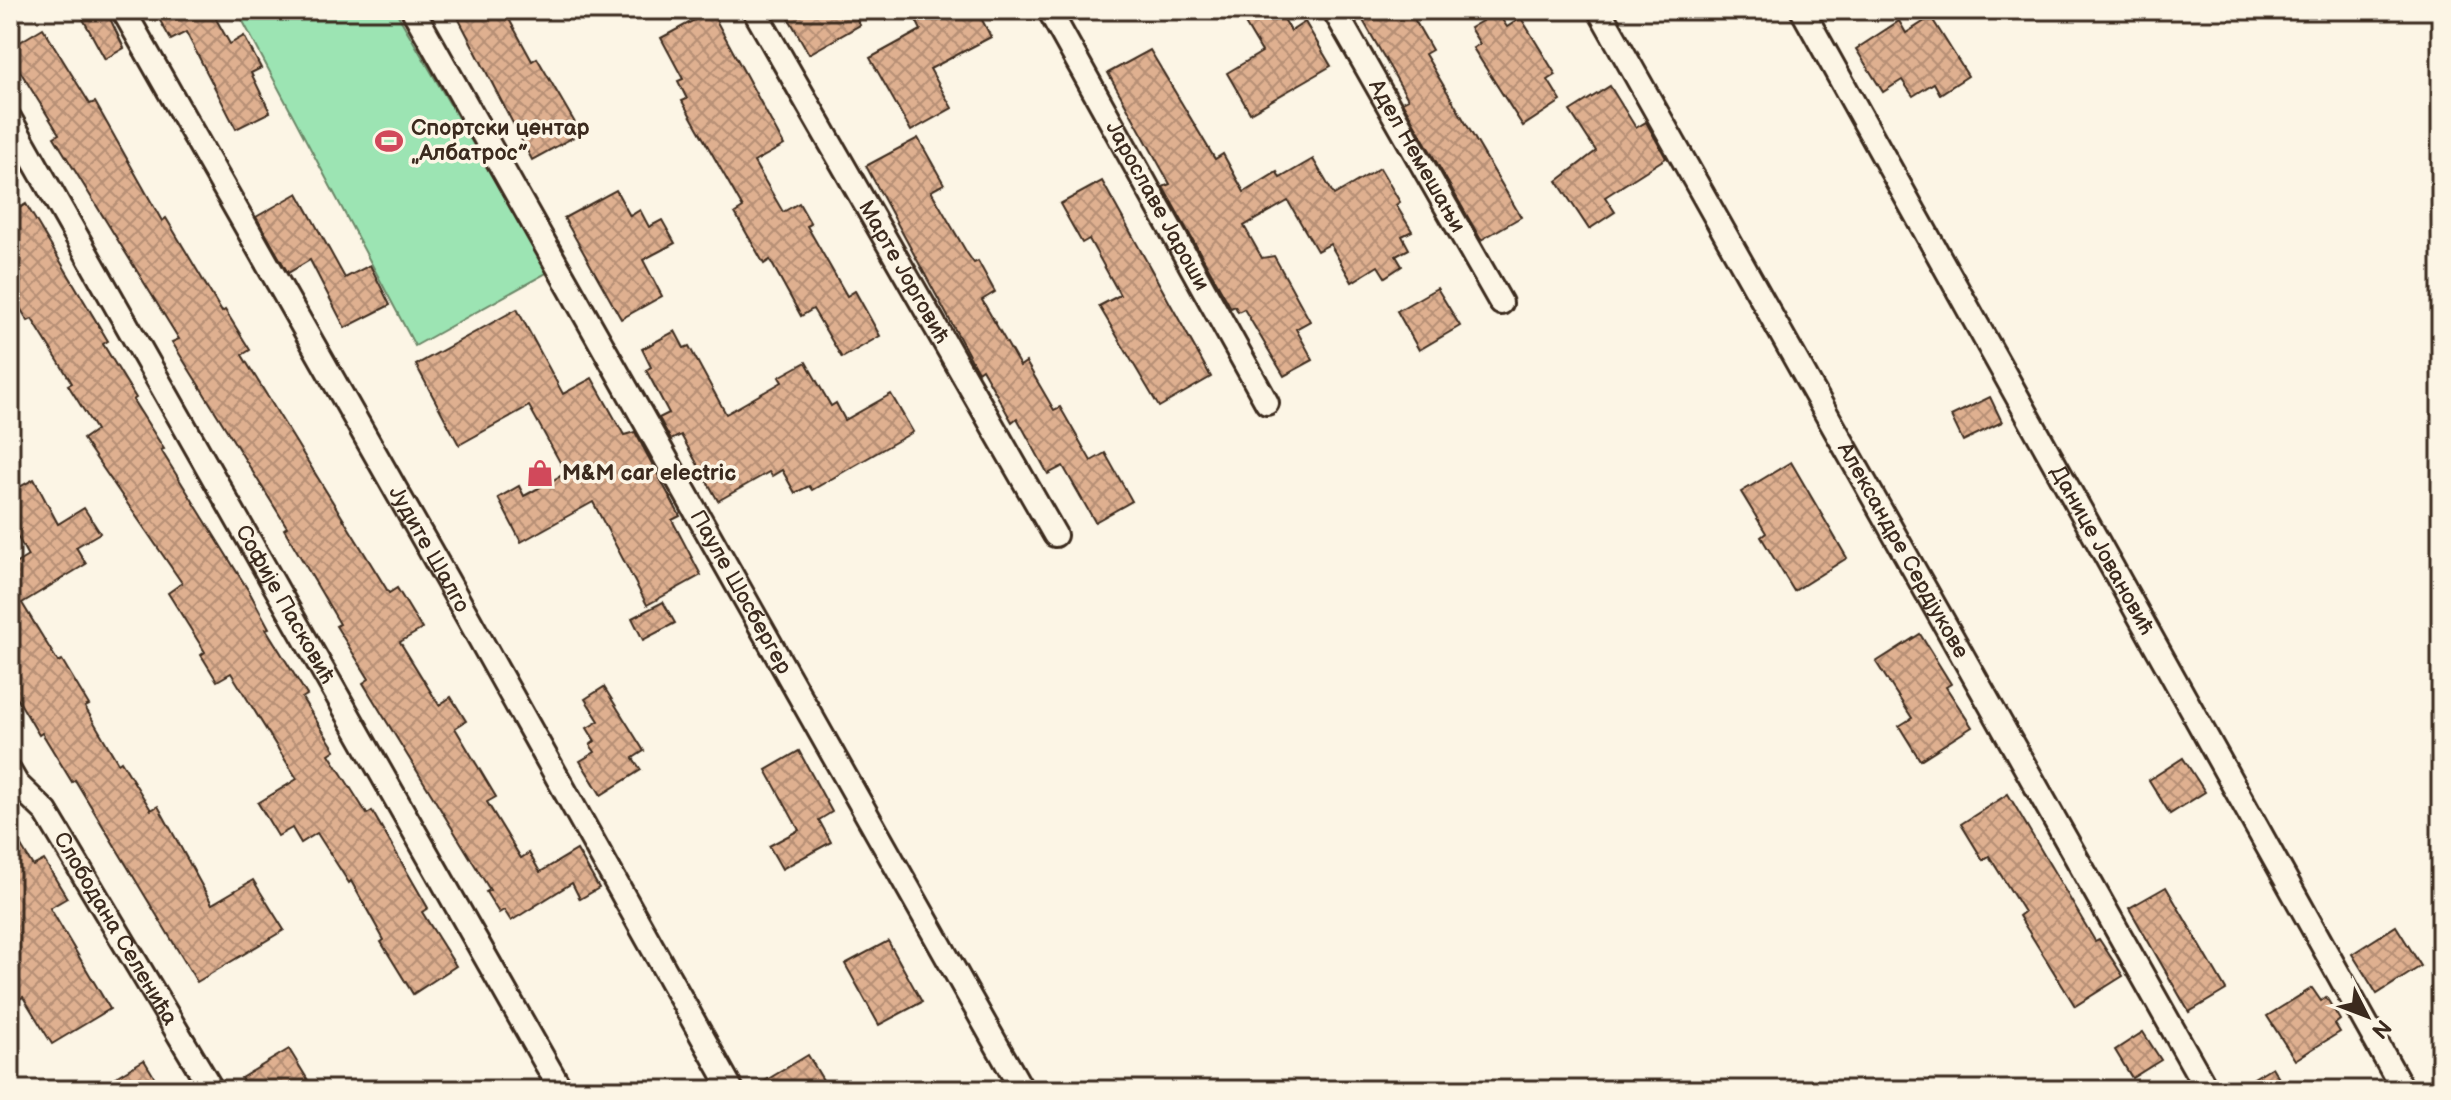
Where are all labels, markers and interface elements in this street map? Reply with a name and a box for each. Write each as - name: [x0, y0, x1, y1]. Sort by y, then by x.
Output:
- street label: Адел Немешањи: [1362, 74, 1472, 238]
- place label: Спортски центар „Албатрос”: [411, 115, 590, 167]
- street label: Јарославе Јароши: [1100, 116, 1216, 295]
- sports icon: Спортски центар „Албатрос”: [374, 126, 404, 156]
- street label: Марте Јорговић: [853, 196, 956, 348]
- street label: Александре Сердјукове: [1831, 436, 1975, 663]
- shop icon: M&M car electric: [525, 458, 555, 488]
- place label: M&M car electric: [562, 460, 736, 487]
- street label: Данице Јовановић: [2045, 461, 2160, 639]
- street label: Јудите Шалго: [383, 481, 476, 617]
- street label: Пауле Шосбергер: [684, 505, 798, 679]
- street label: Софије Пасковић: [230, 520, 341, 689]
- street label: Слободана Селенића: [48, 827, 184, 1030]
- north arrow: [2327, 976, 2407, 1056]
- text: N: [2365, 1013, 2396, 1044]

